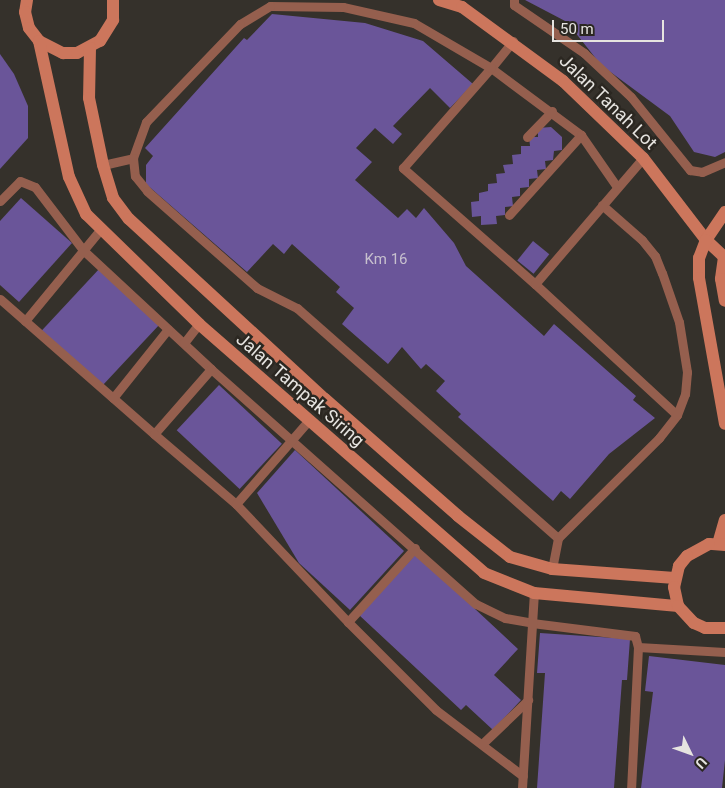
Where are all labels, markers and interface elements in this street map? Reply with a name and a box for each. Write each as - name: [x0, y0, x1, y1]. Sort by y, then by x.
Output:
- scale bar: [555, 10, 668, 42]
- text: 50 m: [560, 20, 594, 38]
- street label: Jalan Tanah Lot: [555, 50, 661, 154]
- house number: Km 16: [365, 251, 407, 269]
- street label: Jalan Tampak Siring: [232, 328, 368, 452]
- north arrow: [665, 728, 715, 778]
- text: U: [692, 754, 710, 772]

